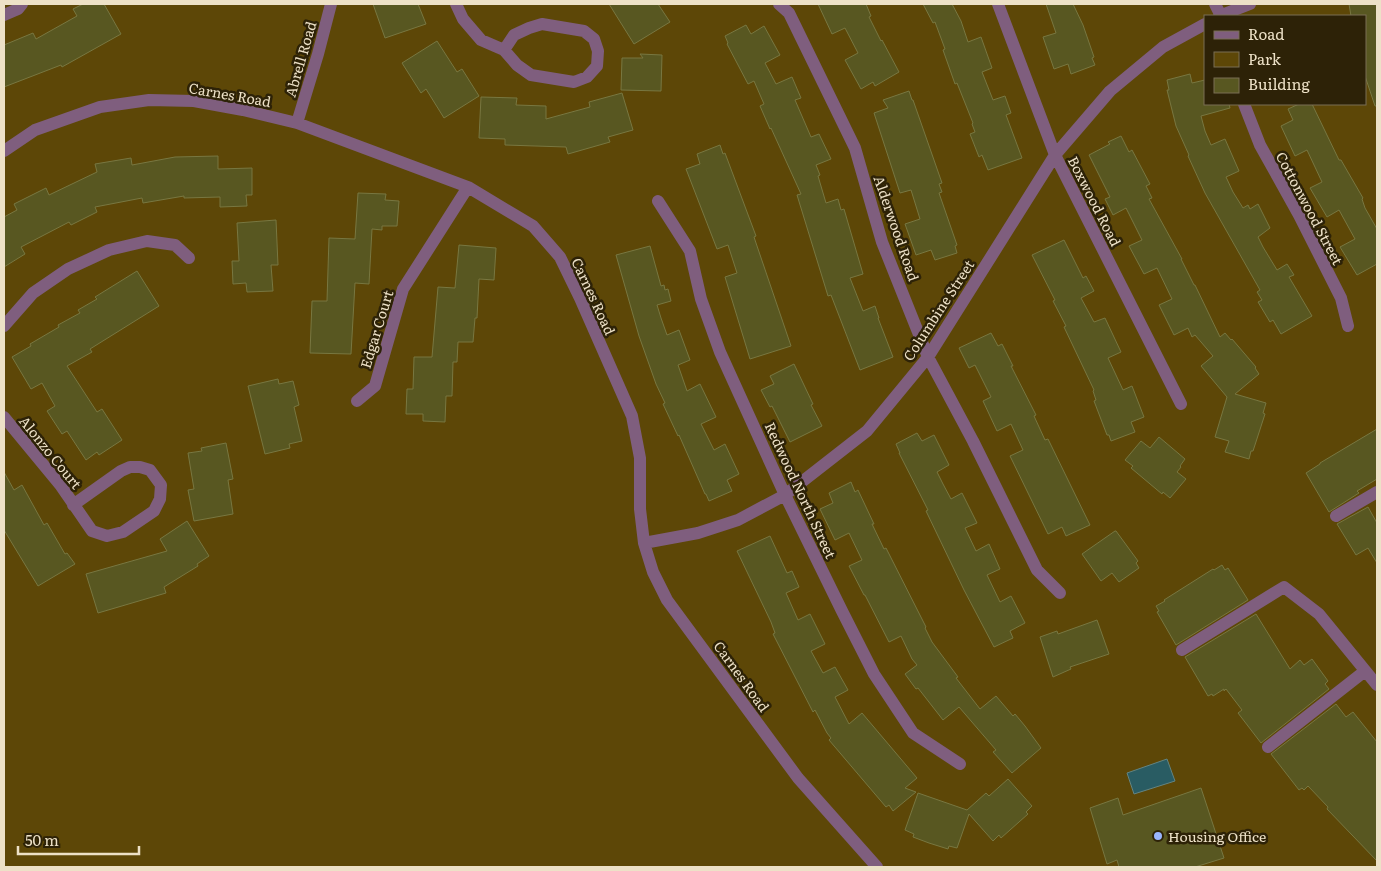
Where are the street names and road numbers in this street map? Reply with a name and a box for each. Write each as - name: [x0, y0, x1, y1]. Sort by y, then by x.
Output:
- street label: Abrell Road: [280, 18, 320, 99]
- street label: Carnes Road: [187, 77, 273, 111]
- street label: Cottonwood Street: [1272, 148, 1348, 268]
- street label: Boxwood Road: [1064, 153, 1127, 250]
- street label: Alderwood Road: [870, 172, 925, 284]
- street label: Carnes Road: [567, 254, 621, 338]
- street label: Columbine Street: [898, 255, 978, 364]
- street label: Edgar Court: [355, 287, 398, 371]
- street label: Alonzo Court: [15, 411, 87, 493]
- street label: Redwood North Street: [761, 419, 842, 562]
- street label: Carnes Road: [710, 637, 775, 716]

